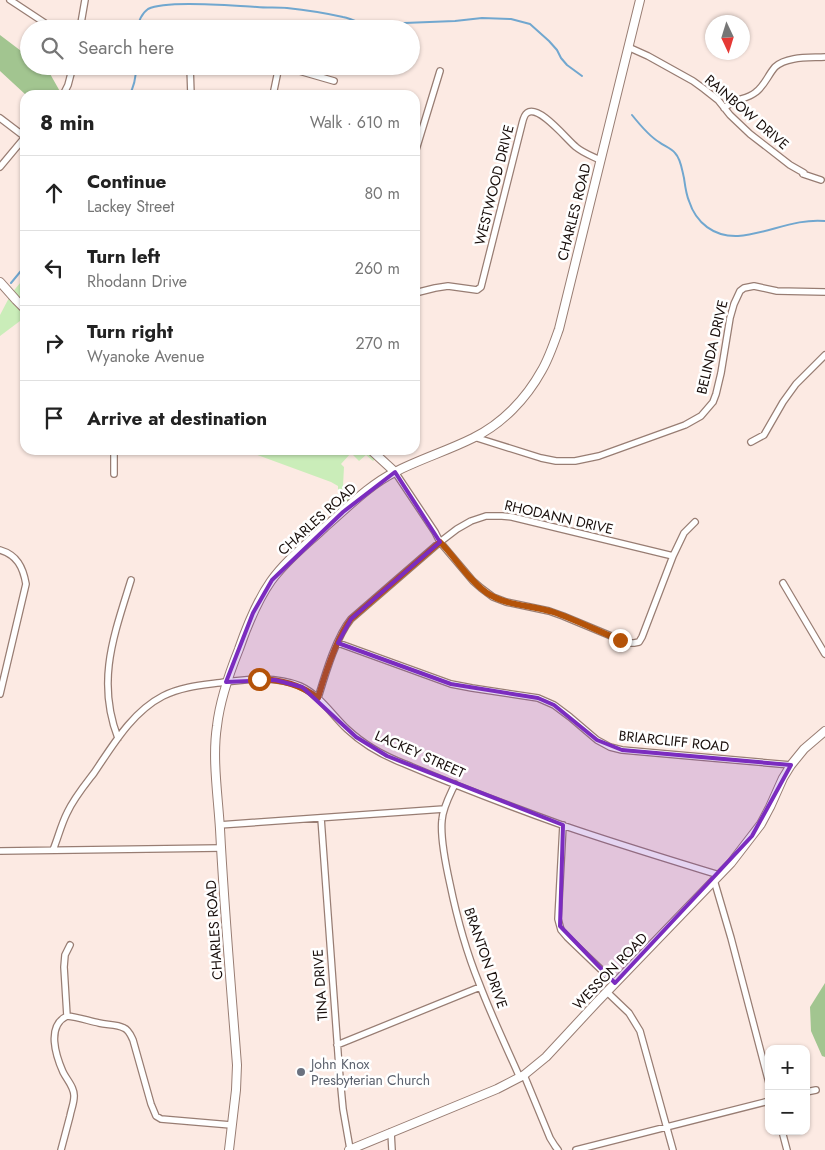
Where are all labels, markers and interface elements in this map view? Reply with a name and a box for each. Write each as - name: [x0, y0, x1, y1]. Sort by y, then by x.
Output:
- north arrow: [705, 15, 750, 60]
- search box: [20, 20, 420, 75]
- icon: search: [38, 34, 66, 62]
- text: Search here: [78, 34, 174, 61]
- street label: RAINBOW DRIVE: [701, 70, 793, 154]
- text: 8 min: [40, 108, 95, 138]
- text: Walk · 610 m: [310, 111, 400, 134]
- street label: WESTWOOD DRIVE: [469, 123, 519, 247]
- street label: CHARLES ROAD: [552, 161, 596, 263]
- text: Continue: [87, 168, 166, 195]
- icon: ahead: [40, 179, 68, 207]
- text: 80 m: [364, 182, 400, 205]
- text: Lackey Street: [87, 195, 174, 218]
- text: Turn left: [87, 243, 160, 270]
- icon: left: [40, 254, 68, 282]
- text: 260 m: [355, 257, 400, 280]
- text: Rhodann Drive: [87, 270, 187, 293]
- street label: BELINDA DRIVE: [691, 298, 733, 396]
- text: Turn right: [87, 318, 173, 345]
- icon: right: [40, 329, 68, 357]
- text: 270 m: [356, 332, 400, 355]
- text: Wyanoke Avenue: [87, 345, 204, 368]
- icon: arrive: [40, 404, 68, 432]
- text: Arrive at destination: [87, 405, 267, 432]
- street label: CHARLES ROAD: [273, 478, 361, 560]
- street label: RHODANN DRIVE: [503, 495, 615, 539]
- route end: [609, 629, 632, 652]
- route start: [248, 668, 271, 691]
- street label: LACKEY STREET: [372, 725, 469, 783]
- street label: BRIARCLIFF ROAD: [618, 725, 730, 757]
- street label: CHARLES ROAD: [201, 880, 227, 980]
- street label: BRANTON DRIVE: [459, 905, 513, 1011]
- street label: WESSON ROAD: [568, 928, 652, 1014]
- street label: TINA DRIVE: [308, 948, 332, 1022]
- map controls: [765, 1045, 810, 1135]
- button: +: [765, 1045, 810, 1090]
- place label: John Knox Presbyterian Church: [309, 1054, 430, 1090]
- marker: John Knox Presbyterian Church: [295, 1066, 307, 1078]
- button: −: [765, 1090, 810, 1135]

